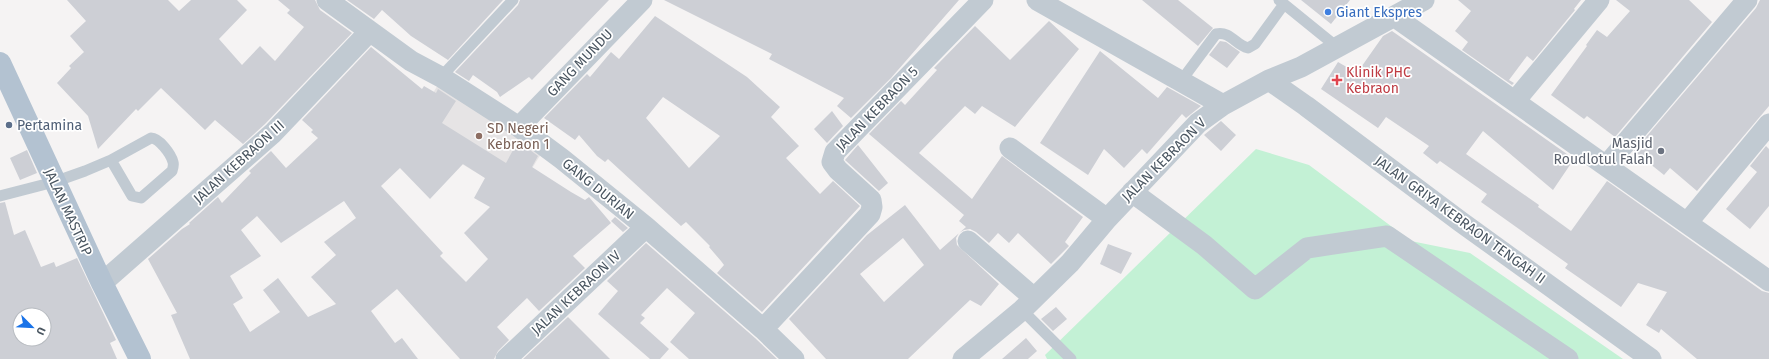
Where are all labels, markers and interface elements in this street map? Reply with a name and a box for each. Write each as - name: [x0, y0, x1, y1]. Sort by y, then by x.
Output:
- place label: Giant Ekspres: [1336, 4, 1422, 21]
- marker: Giant Ekspres: [1323, 7, 1333, 17]
- street label: GANG MUNDU: [544, 26, 616, 100]
- street label: JALAN KEBRAON 5: [832, 63, 922, 155]
- place label: Klinik PHC Kebraon: [1346, 64, 1411, 97]
- marker: Klinik PHC Kebraon: [1331, 74, 1343, 86]
- street label: JALAN KEBRAON V: [1118, 114, 1210, 206]
- place label: Pertamina: [17, 117, 82, 134]
- street label: JALAN KEBRAON III: [190, 117, 288, 207]
- marker: Pertamina: [4, 120, 14, 130]
- place label: SD Negeri Kebraon 1: [487, 120, 550, 153]
- marker: SD Negeri Kebraon 1: [474, 131, 484, 141]
- place label: Masjid Roudlotul Falah: [1553, 135, 1653, 168]
- marker: Masjid Roudlotul Falah: [1656, 146, 1666, 156]
- street label: JALAN GRIYA KEBRAON TENGAH II: [1371, 152, 1549, 288]
- street label: GANG DURIAN: [559, 155, 637, 223]
- street label: JALAN MASTRIP: [40, 165, 96, 259]
- street label: JALAN KEBRAON IV: [528, 247, 624, 339]
- north arrow: [12, 307, 52, 347]
- text: U: [33, 325, 48, 337]

